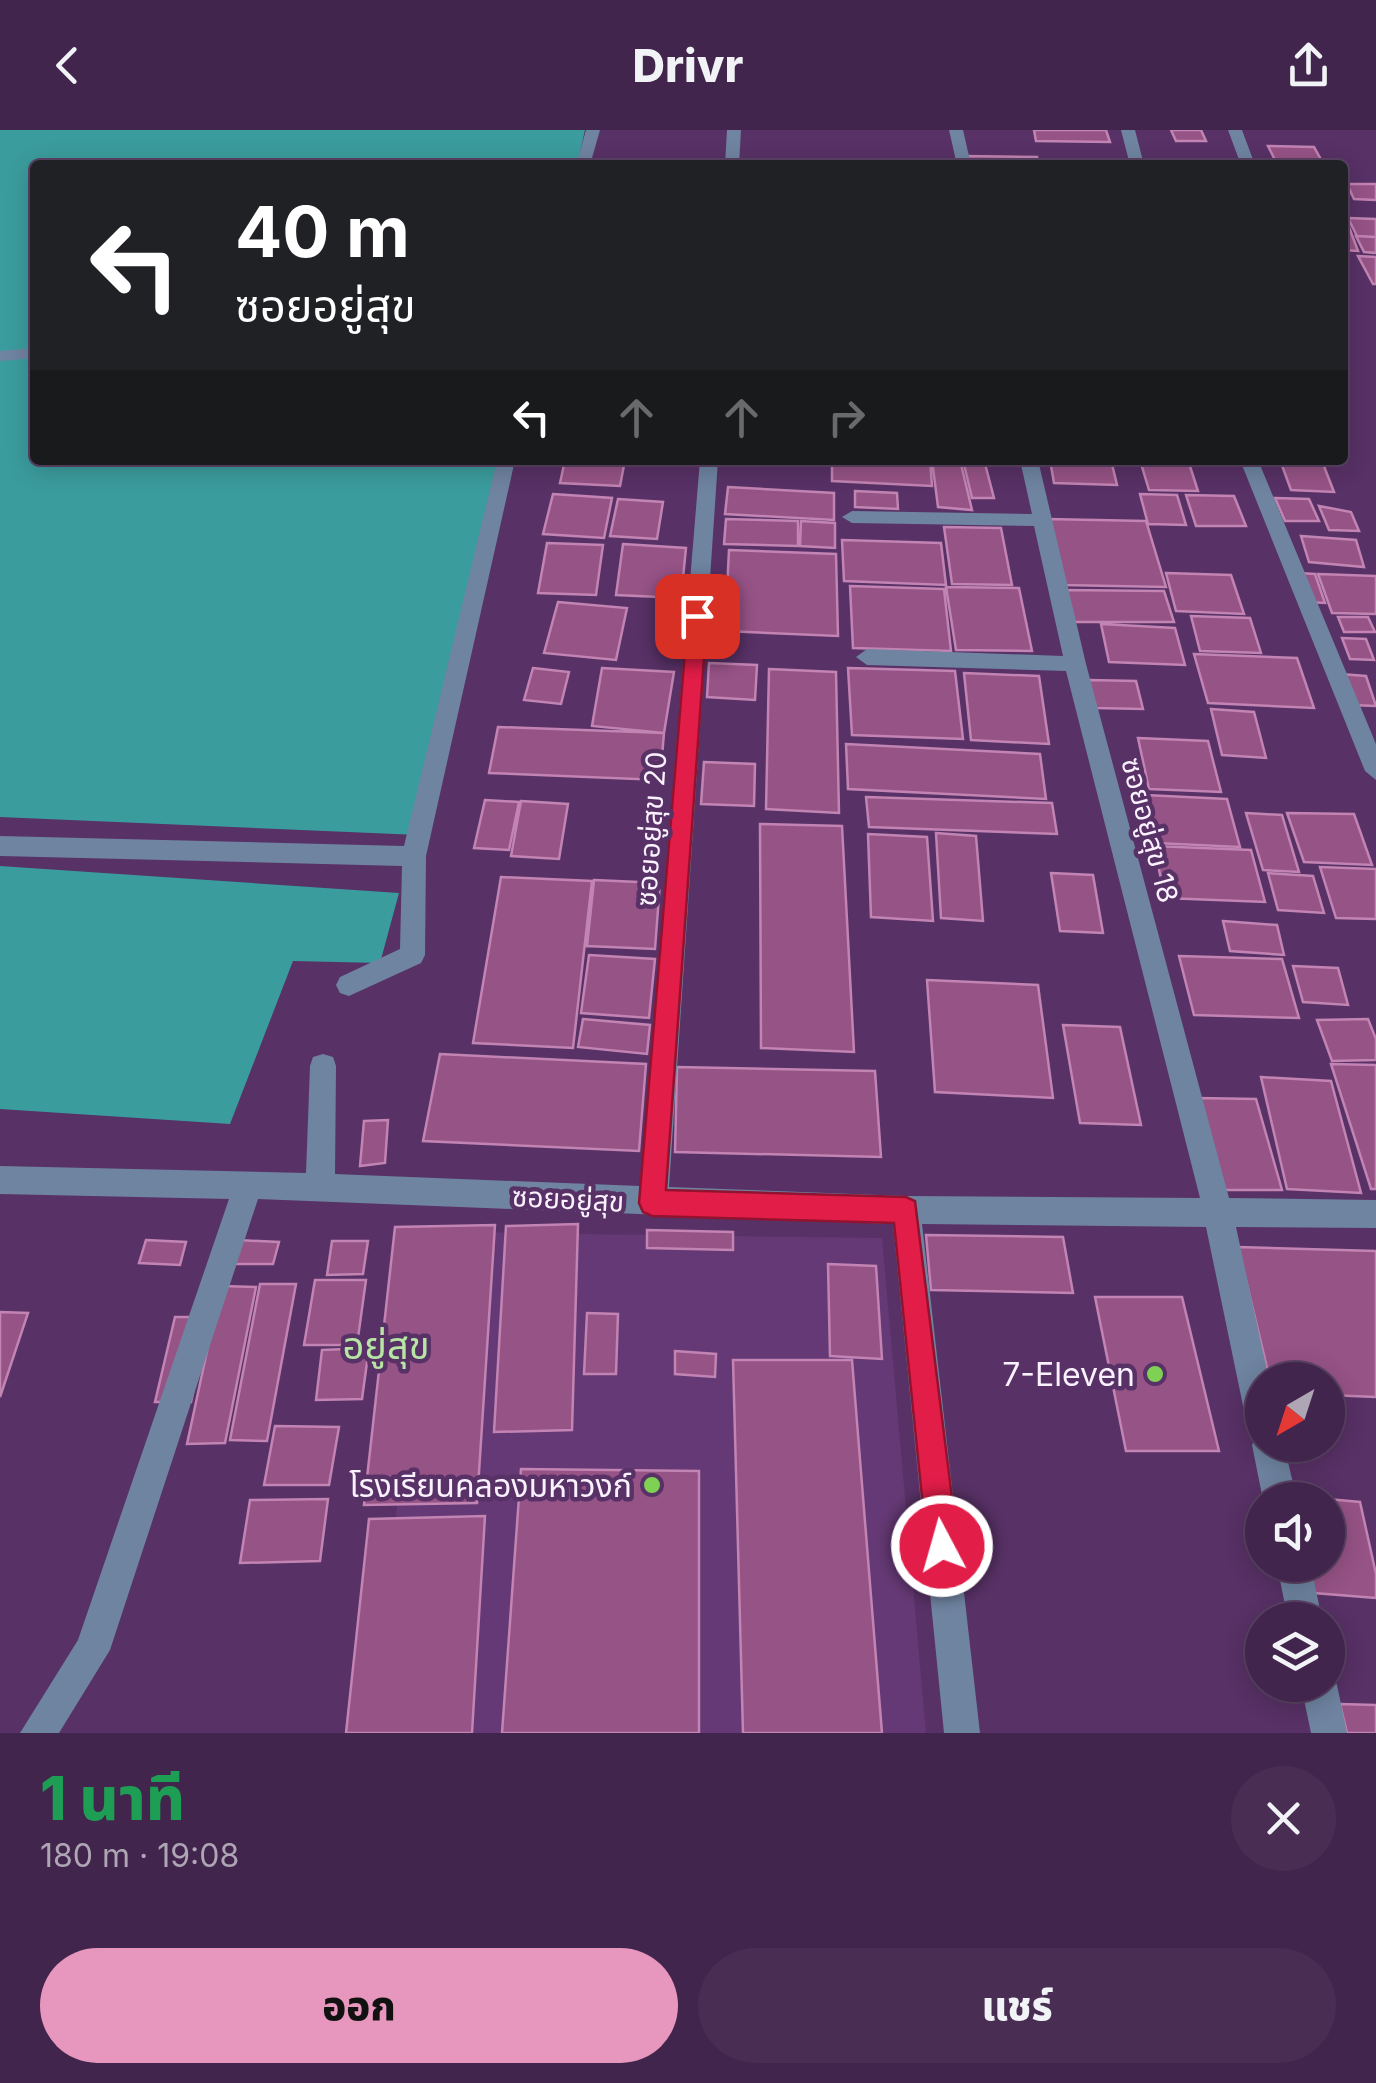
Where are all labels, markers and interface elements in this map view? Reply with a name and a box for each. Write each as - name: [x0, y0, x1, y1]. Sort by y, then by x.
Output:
- icon: back: [40, 38, 95, 93]
- text: Drivr: [633, 38, 743, 93]
- icon: share: [1281, 38, 1336, 93]
- text: 40 m: [235, 189, 410, 274]
- icon: left: [70, 200, 200, 330]
- text: ซอยอยู่สุข: [235, 278, 416, 333]
- icon: left: [504, 390, 559, 445]
- icon: ahead: [609, 390, 664, 445]
- icon: ahead: [714, 390, 769, 445]
- icon: right: [819, 390, 874, 445]
- pin: [655, 574, 740, 659]
- icon: arrive: [670, 589, 725, 644]
- street label: ซอยอยู่สุข 20: [629, 751, 674, 908]
- street label: ซอยอยู่สุข 18: [1113, 754, 1186, 907]
- street label: ซอยอยู่สุข: [511, 1179, 625, 1220]
- district label: อยู่สุข: [343, 1322, 429, 1369]
- place label: 7-Eleven: [1002, 1355, 1135, 1394]
- north arrow: [1245, 1362, 1345, 1462]
- map controls: [1245, 1362, 1345, 1702]
- marker: 7-Eleven: [1144, 1363, 1166, 1385]
- place label: โรงเรียนคลองมหาวงก์: [349, 1466, 632, 1505]
- marker: โรงเรียนคลองมหาวงก์: [641, 1474, 663, 1496]
- button: sound: [1245, 1482, 1345, 1582]
- position arrow: [890, 1494, 994, 1598]
- button: layers: [1245, 1602, 1345, 1702]
- text: 1 นาที: [40, 1762, 185, 1834]
- button: close: [1231, 1766, 1336, 1871]
- text: 180 m · 19:08: [40, 1836, 239, 1875]
- button: ออก: [40, 1948, 678, 2063]
- button: แชร์: [698, 1948, 1336, 2063]

